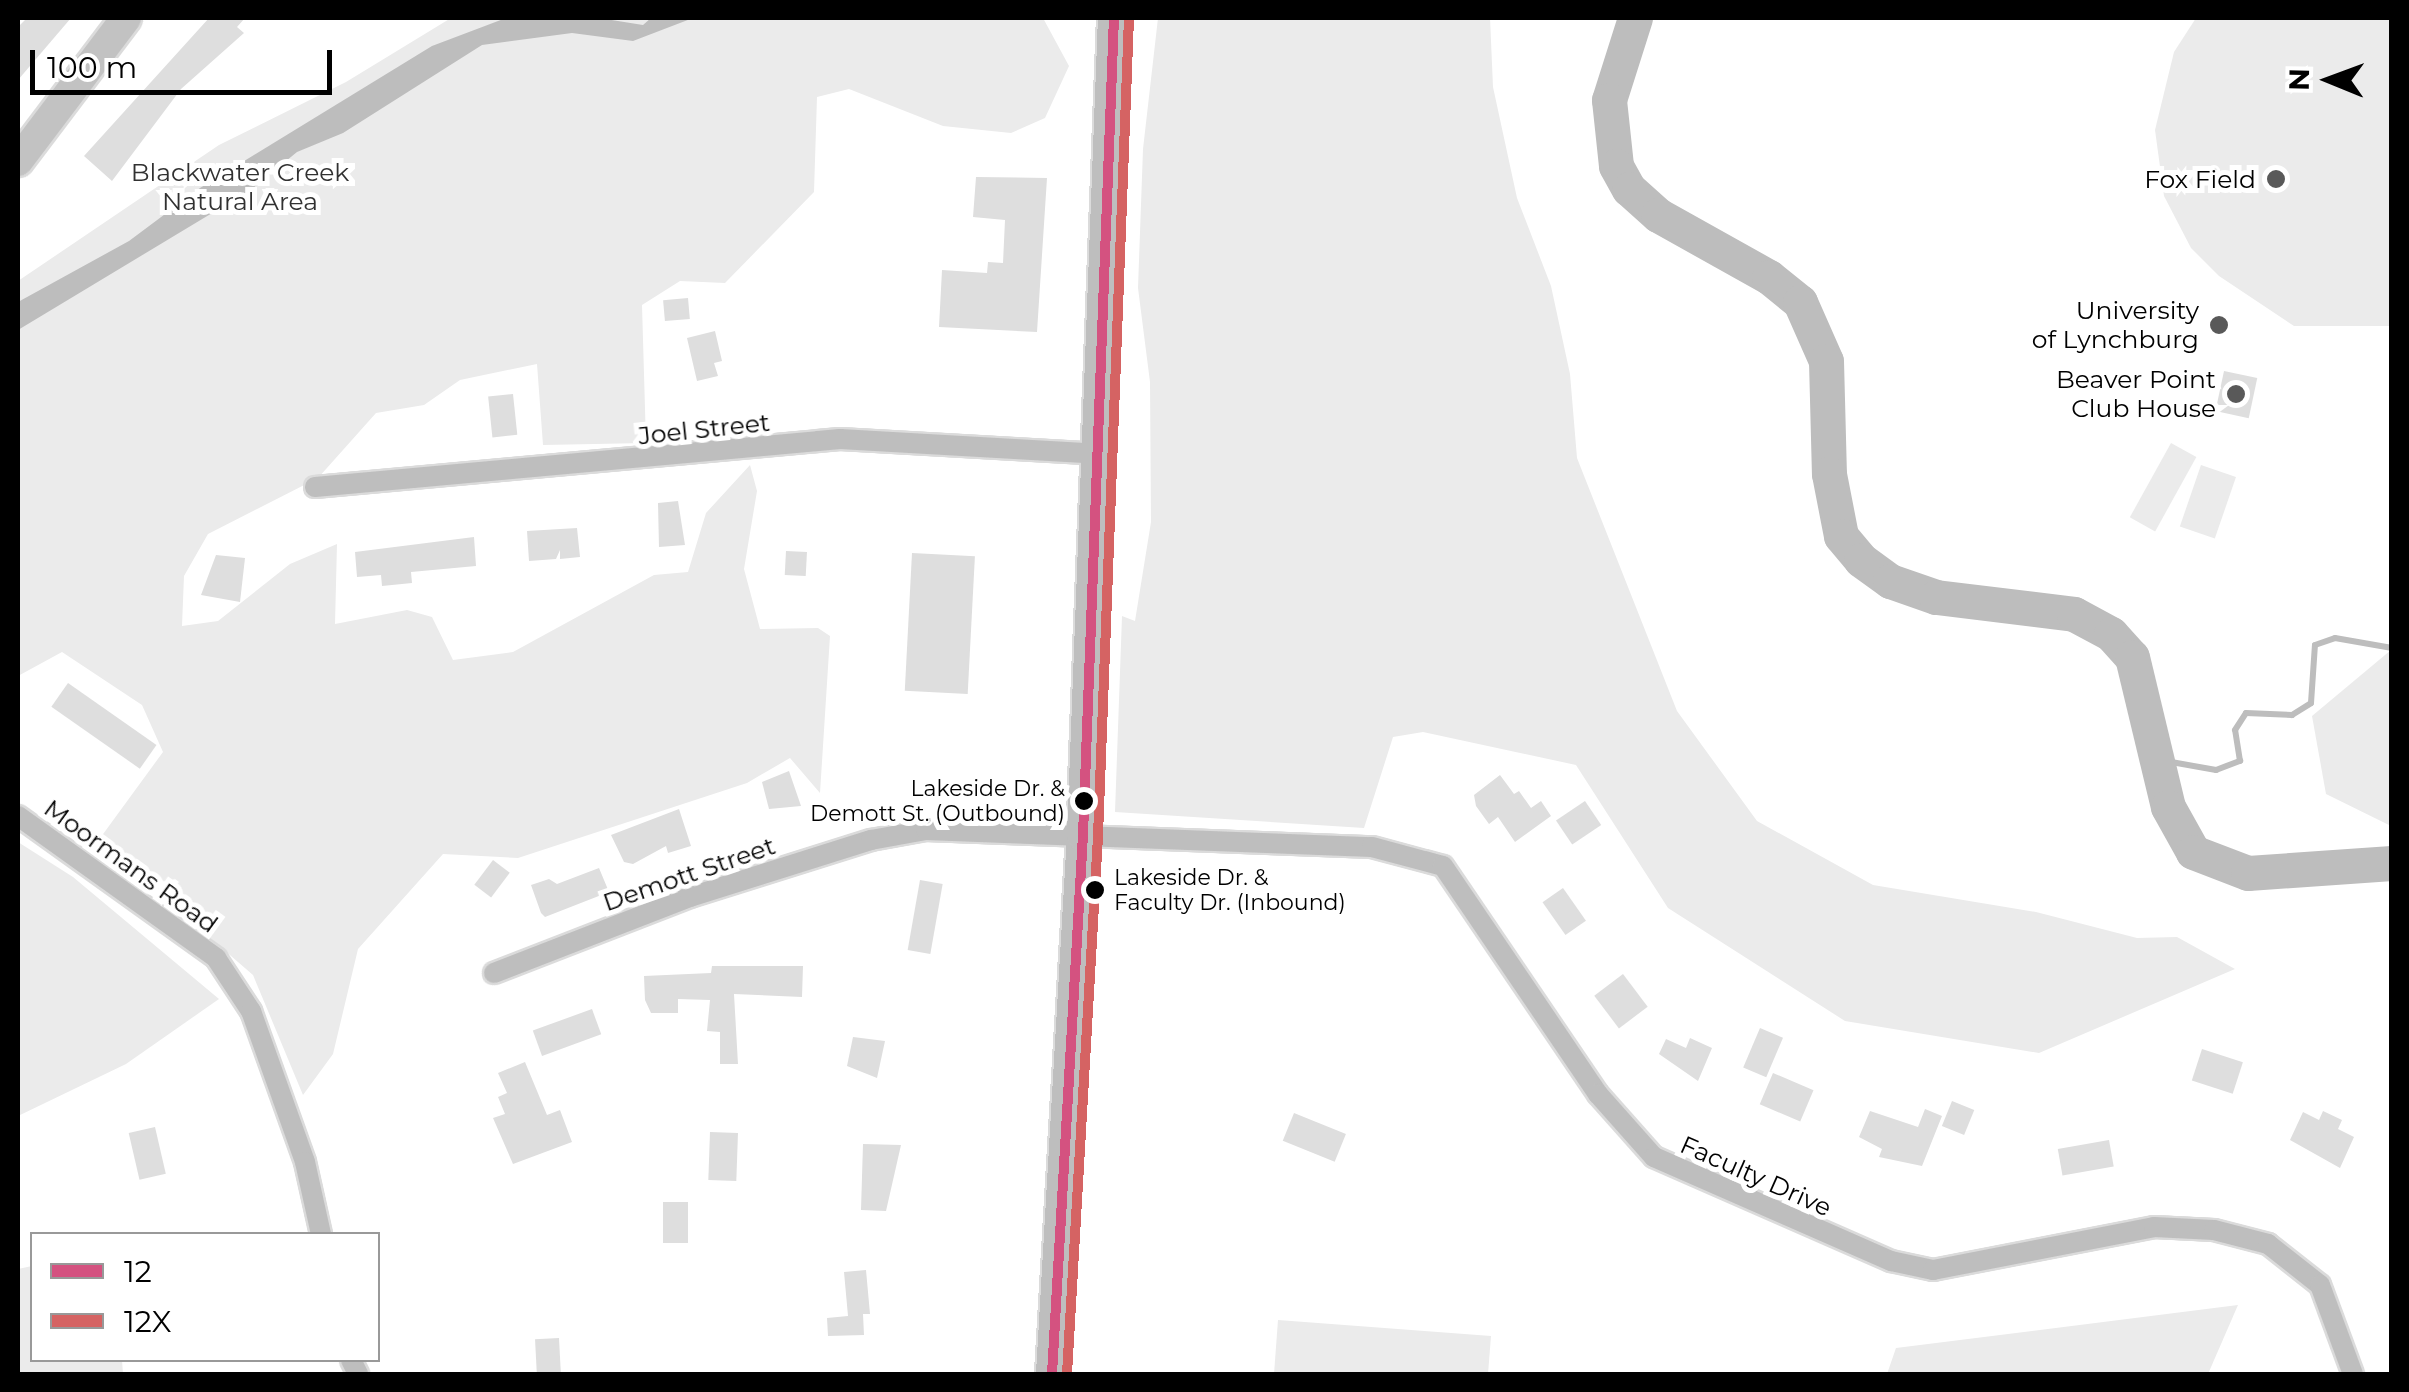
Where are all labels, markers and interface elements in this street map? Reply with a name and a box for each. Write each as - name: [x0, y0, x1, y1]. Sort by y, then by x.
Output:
- scale bar: [35, 30, 338, 92]
- north arrow: [2279, 30, 2379, 130]
- text: 100 m: [47, 49, 137, 86]
- text: N: [2282, 68, 2316, 91]
- park label: Blackwater Creek Natural Area: [131, 158, 349, 217]
- place label: Fox Field: [2144, 164, 2256, 194]
- marker: Fox Field: [2265, 168, 2287, 190]
- place label: University of Lynchburg: [2032, 296, 2199, 355]
- marker: University of Lynchburg: [2208, 314, 2230, 336]
- place label: Beaver Point Club House: [2056, 365, 2216, 424]
- marker: Beaver Point Club House: [2225, 383, 2247, 405]
- street label: Joel Street: [637, 407, 771, 451]
- place label: Lakeside Dr. & Demott St. (Outbound): [810, 775, 1065, 826]
- marker: Lakeside Dr. & Demott St. (Outbound): [1074, 791, 1094, 811]
- street label: Moormans Road: [38, 793, 224, 939]
- street label: Demott Street: [599, 831, 779, 917]
- place label: Lakeside Dr. & Faculty Dr. (Inbound): [1114, 864, 1346, 916]
- marker: Lakeside Dr. & Faculty Dr. (Inbound): [1085, 880, 1105, 900]
- street label: Faculty Drive: [1676, 1129, 1836, 1223]
- legend: [30, 1232, 380, 1362]
- text: 12: [124, 1253, 152, 1290]
- text: 12X: [124, 1303, 172, 1340]

